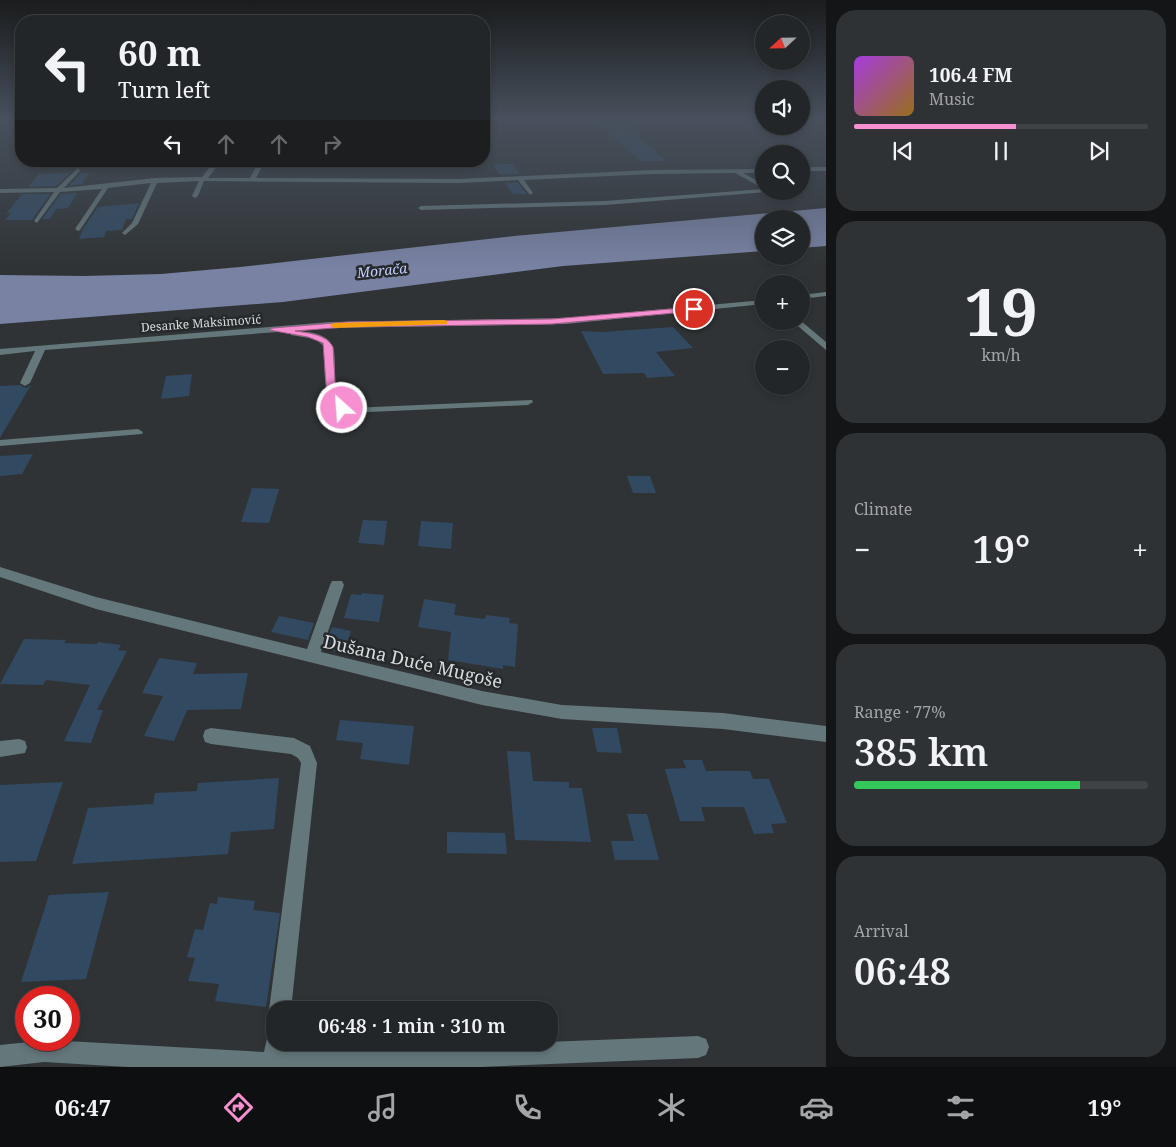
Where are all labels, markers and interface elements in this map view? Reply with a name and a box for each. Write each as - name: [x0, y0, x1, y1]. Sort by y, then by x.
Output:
- north arrow: [755, 15, 810, 70]
- map controls: [755, 15, 810, 395]
- text: 60 m: [118, 29, 201, 76]
- icon: left: [35, 35, 100, 100]
- text: 106.4 FM: [929, 62, 1012, 88]
- text: Turn left: [118, 74, 210, 104]
- button: sound: [755, 80, 810, 135]
- text: Music: [929, 88, 974, 110]
- icon: left: [159, 130, 187, 158]
- icon: ahead: [212, 130, 240, 158]
- icon: ahead: [265, 130, 293, 158]
- icon: right: [318, 130, 346, 158]
- icon: previous: [889, 137, 917, 165]
- icon: pause: [987, 137, 1015, 165]
- icon: next: [1085, 137, 1113, 165]
- button: search: [755, 145, 810, 200]
- button: layers: [755, 210, 810, 265]
- water label: Morača: [355, 258, 409, 282]
- text: 19: [964, 267, 1038, 355]
- button: +: [755, 275, 810, 330]
- pin: [673, 288, 715, 330]
- icon: arrive: [680, 295, 708, 323]
- street label: Desanke Maksimović: [140, 310, 262, 336]
- button: −: [755, 340, 810, 395]
- text: km/h: [981, 344, 1021, 366]
- position arrow: [315, 381, 367, 433]
- text: Climate: [854, 498, 912, 520]
- text: 19°: [972, 522, 1030, 574]
- text: −: [854, 530, 870, 568]
- text: +: [1132, 530, 1148, 568]
- street label: Dušana Duće Mugoše: [321, 629, 505, 693]
- text: Range · 77%: [854, 701, 946, 723]
- text: 385 km: [854, 725, 988, 777]
- text: Arrival: [854, 920, 909, 942]
- text: 06:48: [854, 944, 951, 996]
- speed limit sign: 30: [15, 986, 80, 1051]
- text: 06:48 · 1 min · 310 m: [318, 1013, 506, 1039]
- icon: directions: [221, 1090, 256, 1125]
- icon: music: [365, 1090, 400, 1125]
- icon: phone: [510, 1090, 545, 1125]
- icon: climate: [654, 1090, 689, 1125]
- icon: car: [799, 1090, 834, 1125]
- icon: filters: [943, 1090, 978, 1125]
- text: 06:47: [55, 1092, 111, 1122]
- text: 19°: [1088, 1092, 1121, 1122]

